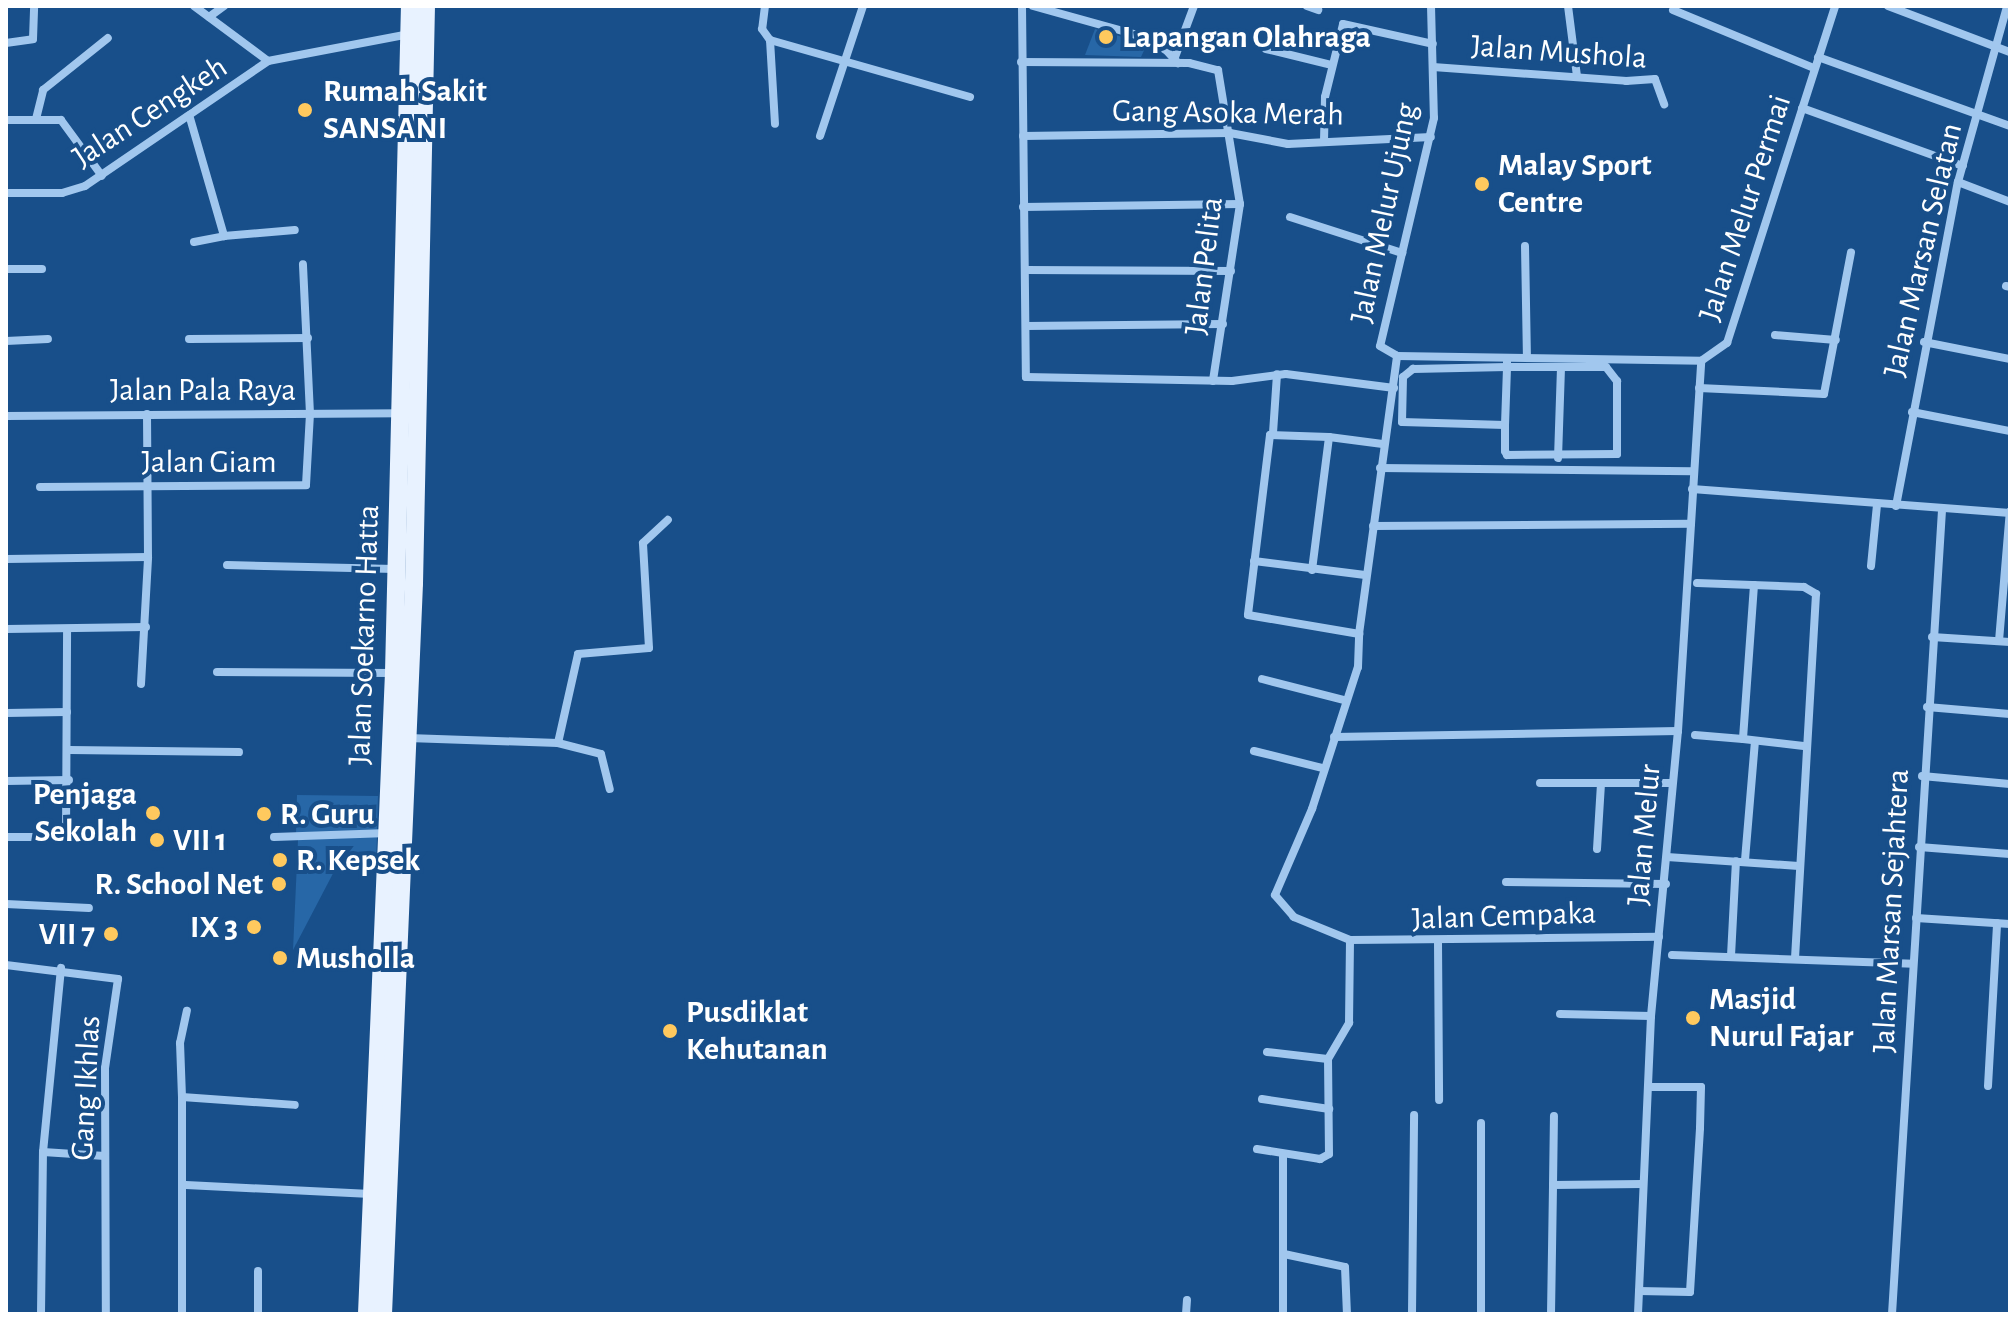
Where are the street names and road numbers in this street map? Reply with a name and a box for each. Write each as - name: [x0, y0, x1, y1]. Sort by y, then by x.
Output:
- street label: Jalan Mushola: [1470, 27, 1648, 77]
- street label: Jalan Cengkeh: [66, 48, 234, 176]
- street label: Jalan Melur Permai: [1690, 90, 1800, 326]
- street label: Gang Asoka Merah: [1112, 92, 1344, 134]
- street label: Jalan Melur Ujung: [1342, 100, 1426, 326]
- street label: Jalan Marsan Selatan: [1875, 119, 1971, 381]
- street label: Jalan Pelita: [1176, 195, 1232, 337]
- street label: Jalan Pala Raya: [110, 371, 296, 409]
- street label: Jalan Giam: [141, 443, 277, 481]
- street label: Jalan Soekarno Hatta: [340, 504, 388, 766]
- street label: Jalan Melur: [1619, 763, 1669, 907]
- street label: Jalan Marsan Sejahtera: [1864, 768, 1918, 1054]
- street label: Jalan Cempaka: [1411, 894, 1597, 938]
- street label: Gang Ikhlas: [63, 1015, 109, 1161]

